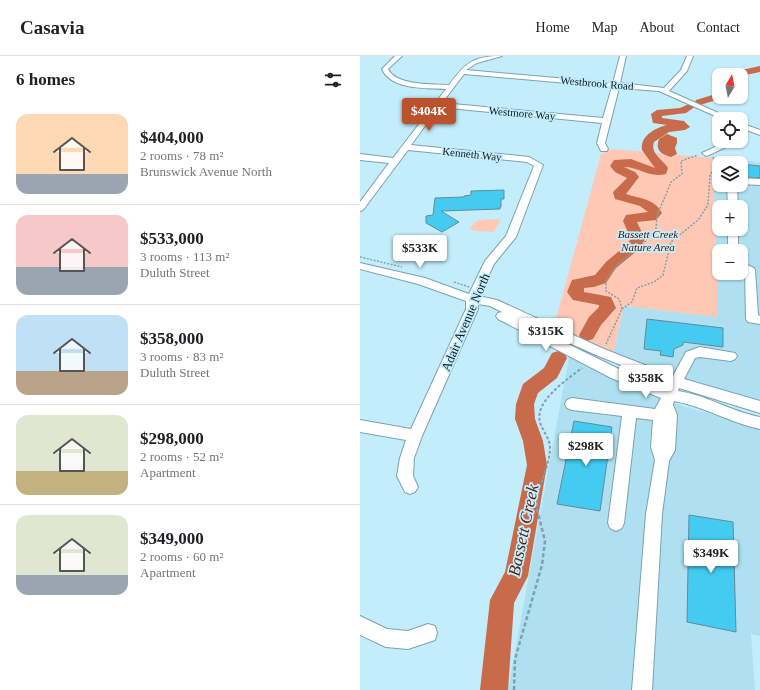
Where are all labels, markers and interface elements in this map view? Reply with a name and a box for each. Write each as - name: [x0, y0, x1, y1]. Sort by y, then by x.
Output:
- text: Casavia: [20, 17, 84, 38]
- text: Home: [536, 20, 570, 35]
- text: Map: [592, 20, 617, 35]
- text: About: [639, 20, 674, 35]
- text: Contact: [696, 20, 740, 35]
- north arrow: [712, 68, 748, 104]
- map controls: [712, 68, 748, 280]
- icon: filters: [322, 69, 344, 91]
- text: 6 homes: [16, 70, 75, 89]
- street label: Westbrook Road: [560, 74, 635, 92]
- pin: $404K: [401, 98, 457, 132]
- text: $404K: [411, 103, 447, 118]
- street label: Westmore Way: [488, 104, 556, 122]
- button: locate: [712, 112, 748, 148]
- text: $404,000: [140, 128, 204, 147]
- icon: home: [48, 130, 96, 178]
- street label: Kenneth Way: [442, 145, 503, 163]
- text: 2 rooms · 78 m²: [140, 148, 223, 163]
- button: layers: [712, 156, 748, 192]
- text: Brunswick Avenue North: [140, 164, 272, 179]
- button: +: [712, 200, 748, 236]
- park label: Bassett Creek Nature Area: [618, 228, 679, 253]
- text: $533,000: [140, 229, 204, 248]
- icon: home: [48, 231, 96, 279]
- pin: $533K: [392, 235, 448, 269]
- text: $533K: [402, 240, 438, 255]
- button: −: [712, 244, 748, 280]
- text: 3 rooms · 113 m²: [140, 249, 229, 264]
- text: Duluth Street: [140, 265, 210, 280]
- street label: Adair Avenue North: [438, 270, 493, 374]
- pin: $315K: [518, 318, 574, 352]
- text: $315K: [528, 323, 564, 338]
- text: $358,000: [140, 329, 204, 348]
- icon: home: [48, 331, 96, 379]
- text: 3 rooms · 83 m²: [140, 349, 223, 364]
- text: Duluth Street: [140, 365, 210, 380]
- pin: $358K: [618, 365, 674, 399]
- text: $358K: [628, 370, 664, 385]
- text: $298,000: [140, 429, 204, 448]
- icon: home: [48, 431, 96, 479]
- pin: $298K: [558, 433, 614, 467]
- text: $298K: [568, 438, 604, 453]
- text: 2 rooms · 52 m²: [140, 449, 223, 464]
- text: Apartment: [140, 465, 196, 480]
- water label: Bassett Creek: [504, 482, 543, 578]
- text: $349,000: [140, 529, 204, 548]
- icon: home: [48, 531, 96, 579]
- pin: $349K: [683, 540, 739, 574]
- text: $349K: [693, 545, 729, 560]
- text: 2 rooms · 60 m²: [140, 549, 223, 564]
- text: Apartment: [140, 565, 196, 580]

